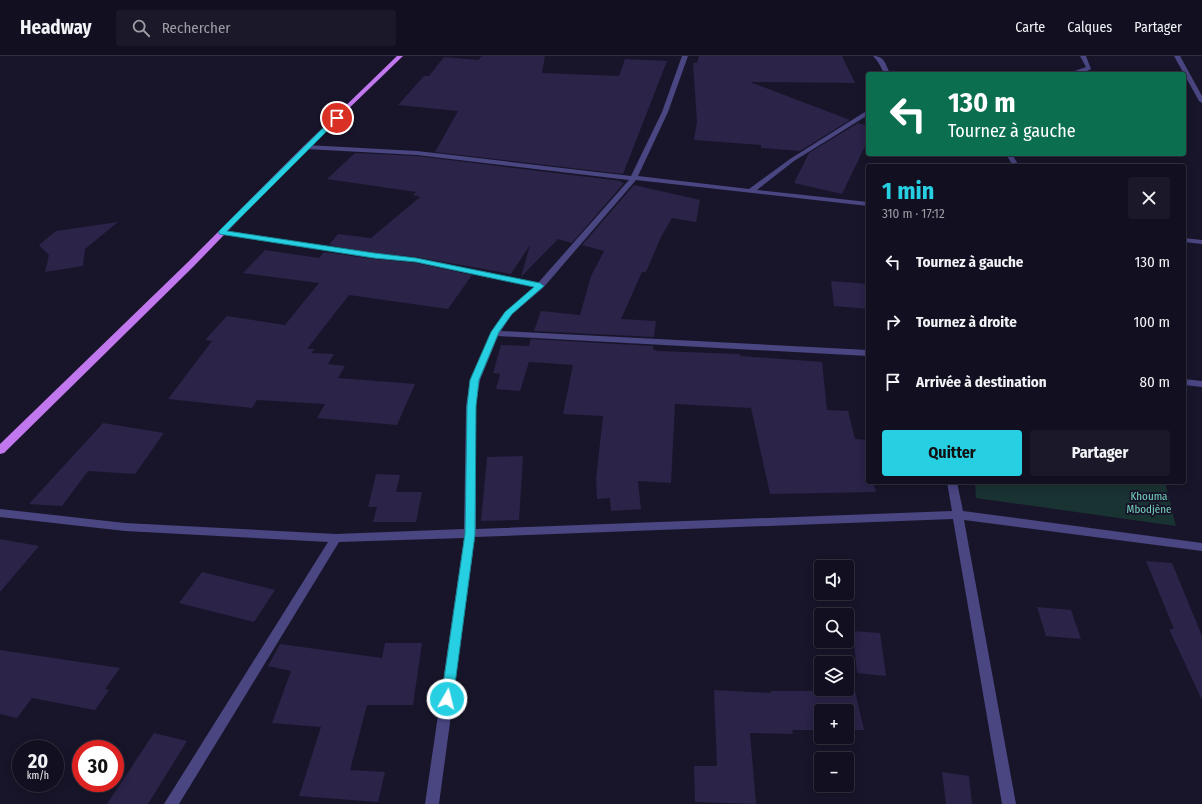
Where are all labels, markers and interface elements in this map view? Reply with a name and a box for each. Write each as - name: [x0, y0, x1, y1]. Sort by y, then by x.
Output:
- search box: [116, 10, 396, 46]
- text: Headway: [20, 16, 92, 39]
- icon: search: [130, 17, 152, 39]
- text: Rechercher: [162, 19, 231, 37]
- text: Carte: [1015, 19, 1045, 36]
- text: Calques: [1067, 19, 1112, 36]
- text: Partager: [1134, 19, 1182, 36]
- text: 130 m: [948, 86, 1016, 119]
- icon: left: [882, 88, 934, 140]
- pin: [320, 101, 354, 135]
- icon: arrive: [326, 107, 348, 129]
- text: Tournez à gauche: [948, 120, 1076, 142]
- text: 1 min: [882, 177, 934, 205]
- button: close: [1128, 177, 1170, 219]
- text: 310 m · 17:12: [882, 206, 945, 221]
- icon: left: [882, 251, 904, 273]
- text: Tournez à gauche: [916, 253, 1023, 271]
- text: 130 m: [1135, 253, 1170, 271]
- icon: right: [882, 311, 904, 333]
- text: Tournez à droite: [916, 313, 1017, 331]
- text: 100 m: [1133, 313, 1170, 331]
- icon: arrive: [882, 371, 904, 393]
- text: Arrivée à destination: [916, 373, 1047, 391]
- text: 80 m: [1140, 373, 1170, 391]
- button: Quitter: [882, 430, 1022, 476]
- button: Partager: [1030, 430, 1170, 476]
- park label: Khouma Mbodjène: [1127, 490, 1171, 516]
- map controls: [814, 560, 854, 792]
- button: sound: [814, 560, 854, 600]
- button: search: [814, 608, 854, 648]
- button: layers: [814, 656, 854, 696]
- position arrow: [426, 678, 468, 720]
- button: +: [814, 704, 854, 744]
- speed limit sign: 30: [72, 740, 124, 792]
- text: 20: [28, 749, 48, 773]
- button: −: [814, 752, 854, 792]
- text: km/h: [27, 770, 49, 782]

